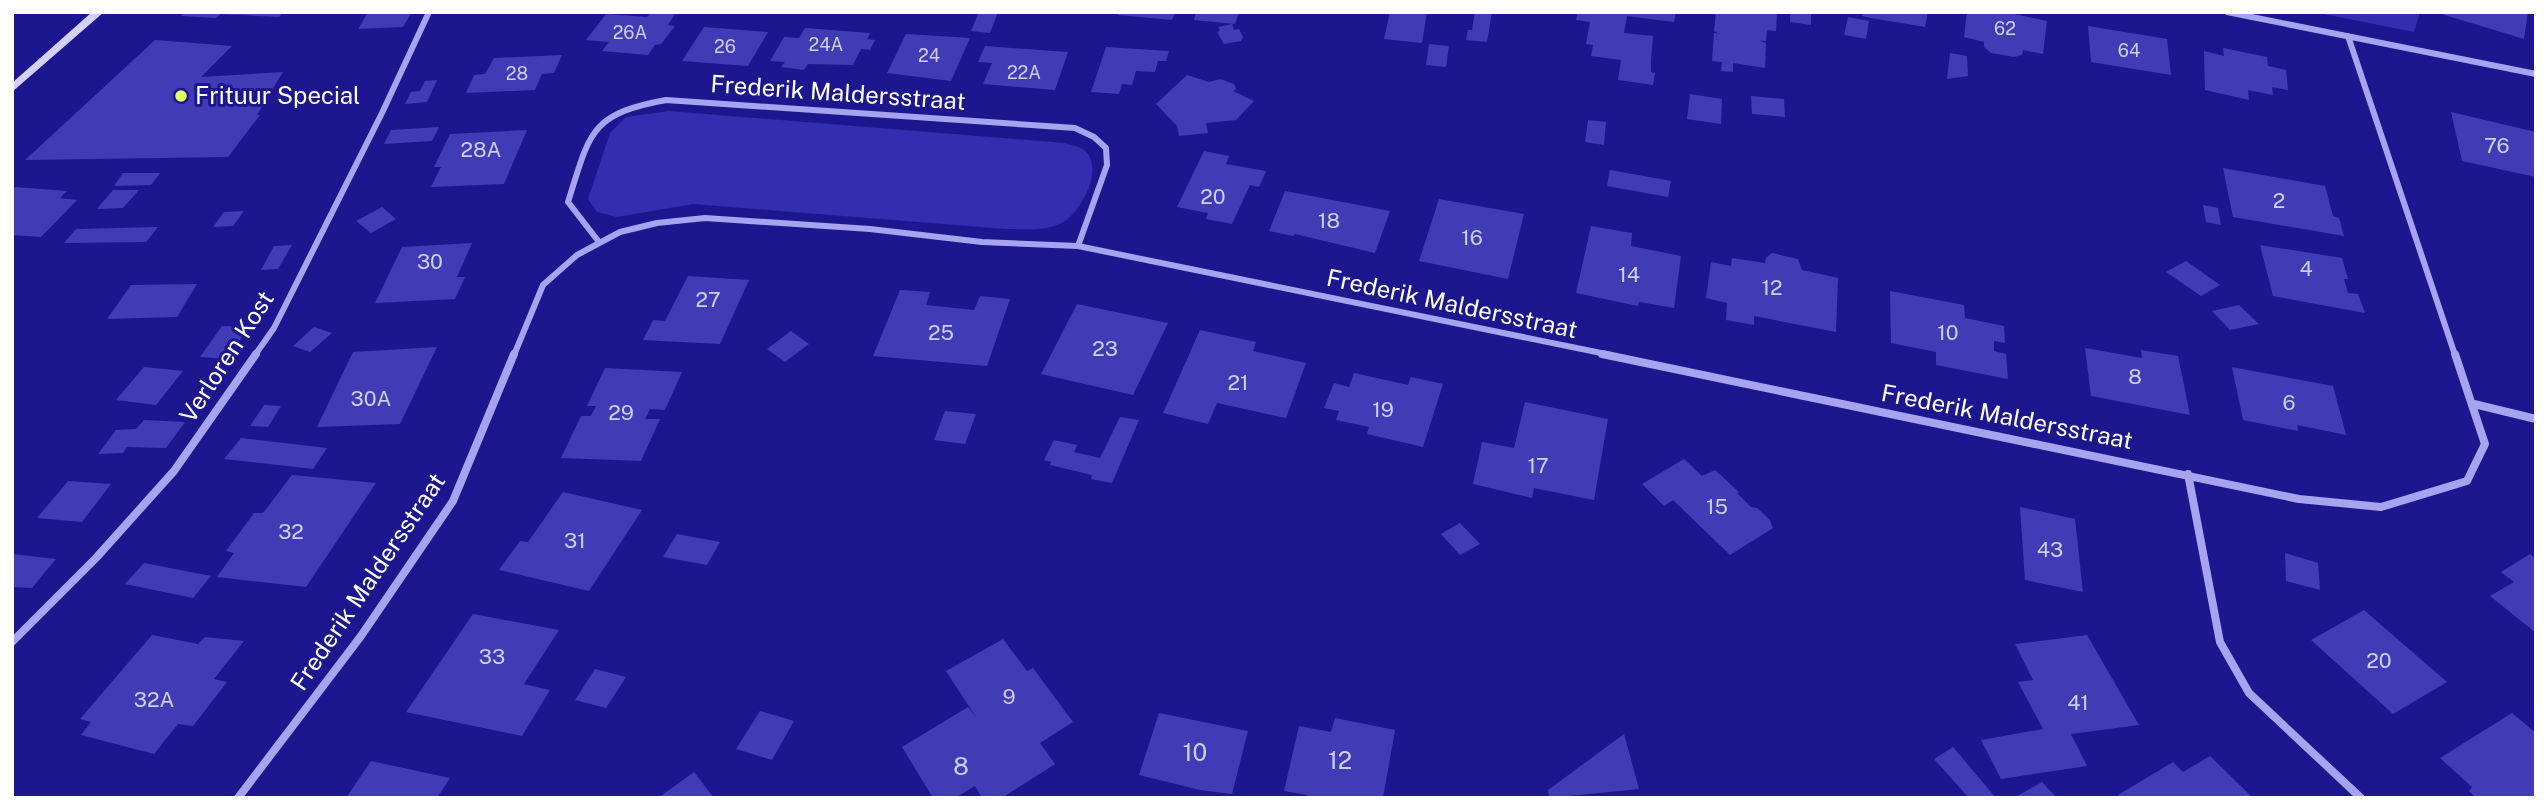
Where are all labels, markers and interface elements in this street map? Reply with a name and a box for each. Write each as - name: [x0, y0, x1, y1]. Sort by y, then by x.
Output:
- house number: 62: [1994, 18, 2016, 39]
- house number: 26A: [613, 22, 648, 43]
- house number: 24A: [809, 34, 844, 55]
- house number: 26: [714, 36, 736, 57]
- house number: 64: [2118, 40, 2140, 61]
- house number: 24: [918, 45, 940, 66]
- house number: 22A: [1007, 62, 1041, 83]
- house number: 28: [506, 63, 528, 84]
- street label: Frederik Maldersstraat: [710, 69, 967, 115]
- place label: Frituur Special: [195, 81, 360, 109]
- marker: Frituur Special: [173, 88, 189, 104]
- house number: 76: [2484, 133, 2510, 158]
- house number: 28A: [460, 137, 502, 162]
- house number: 20: [1200, 184, 1226, 209]
- house number: 2: [2273, 188, 2285, 213]
- house number: 18: [1318, 208, 1340, 233]
- house number: 16: [1461, 225, 1483, 250]
- house number: 30: [417, 249, 443, 274]
- house number: 4: [2299, 256, 2313, 281]
- house number: 14: [1618, 262, 1640, 287]
- street label: Frederik Maldersstraat: [1324, 263, 1580, 343]
- house number: 12: [1761, 275, 1783, 300]
- street label: Verloren Kost: [173, 285, 279, 427]
- house number: 27: [695, 287, 721, 312]
- house number: 25: [928, 320, 954, 345]
- house number: 10: [1937, 320, 1959, 345]
- house number: 23: [1092, 336, 1118, 361]
- house number: 8: [2128, 364, 2142, 389]
- house number: 21: [1227, 370, 1249, 395]
- street label: Frederik Maldersstraat: [1879, 378, 2135, 454]
- house number: 30A: [351, 386, 392, 411]
- house number: 6: [2282, 390, 2296, 415]
- house number: 19: [1372, 397, 1394, 422]
- house number: 29: [608, 400, 634, 425]
- house number: 17: [1527, 453, 1549, 478]
- street label: Frederik Maldersstraat: [284, 468, 450, 695]
- house number: 15: [1706, 494, 1728, 519]
- house number: 32: [278, 519, 304, 544]
- house number: 31: [564, 528, 586, 553]
- house number: 43: [2037, 537, 2063, 562]
- house number: 33: [479, 644, 505, 669]
- house number: 20: [2366, 648, 2392, 673]
- house number: 9: [1002, 684, 1016, 709]
- house number: 32A: [134, 687, 174, 712]
- house number: 41: [2067, 690, 2089, 715]
- house number: 10: [1183, 738, 1207, 766]
- house number: 12: [1328, 746, 1352, 774]
- house number: 8: [953, 752, 969, 780]

